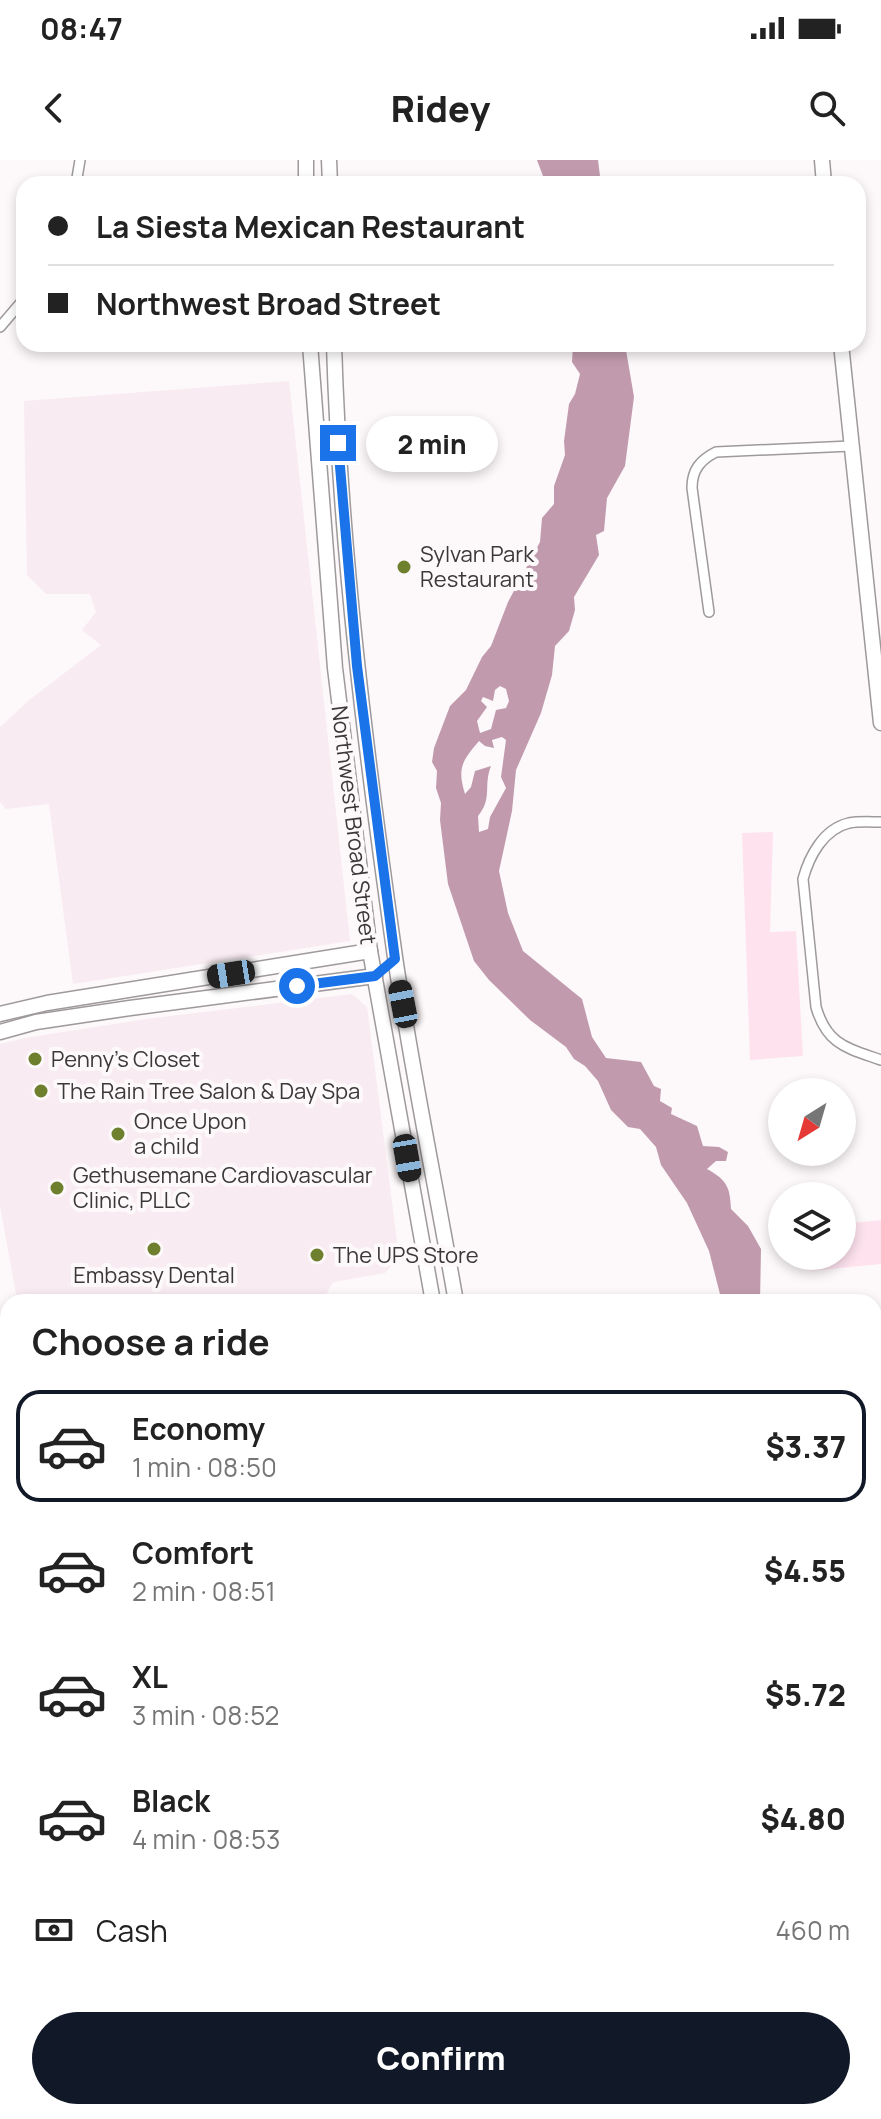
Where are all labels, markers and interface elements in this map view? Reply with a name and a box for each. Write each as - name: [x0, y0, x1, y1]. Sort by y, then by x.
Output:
- text: 08:47: [40, 8, 123, 49]
- text: Ridey: [391, 84, 490, 133]
- icon: back: [32, 86, 76, 130]
- icon: search: [805, 86, 849, 130]
- text: La Siesta Mexican Restaurant: [96, 206, 525, 247]
- text: Northwest Broad Street: [96, 283, 441, 324]
- callout: 2 min: [366, 415, 498, 471]
- route end: [320, 425, 356, 461]
- text: 2 min: [398, 426, 466, 462]
- place label: Sylvan Park Restaurant: [420, 539, 535, 594]
- marker: Sylvan Park Restaurant: [395, 558, 413, 576]
- street label: Northwest Broad Street: [324, 704, 384, 946]
- car: [205, 958, 257, 990]
- route start: [279, 968, 315, 1004]
- car: [387, 978, 419, 1030]
- place label: Penny's Closet: [51, 1044, 200, 1074]
- marker: Penny's Closet: [26, 1050, 44, 1068]
- place label: The Rain Tree Salon & Day Spa: [57, 1076, 360, 1106]
- north arrow: [768, 1078, 856, 1166]
- map controls: [768, 1078, 856, 1270]
- marker: The Rain Tree Salon & Day Spa: [32, 1082, 50, 1100]
- place label: Once Upon a child: [134, 1106, 247, 1161]
- marker: Once Upon a child: [109, 1125, 127, 1143]
- car: [391, 1132, 423, 1184]
- place label: Gethusemane Cardiovascular Clinic, PLLC: [73, 1160, 373, 1215]
- marker: Gethusemane Cardiovascular Clinic, PLLC: [48, 1179, 66, 1197]
- button: layers: [768, 1182, 856, 1270]
- marker: Embassy Dental: [145, 1240, 163, 1258]
- place label: The UPS Store: [333, 1240, 479, 1270]
- marker: The UPS Store: [308, 1246, 326, 1264]
- place label: Embassy Dental: [73, 1260, 235, 1290]
- text: Choose a ride: [32, 1317, 270, 1366]
- text: Economy: [132, 1408, 265, 1449]
- icon: car: [36, 1410, 108, 1482]
- text: $3.37: [765, 1426, 846, 1467]
- text: 1 min · 08:50: [132, 1449, 277, 1485]
- text: Comfort: [132, 1532, 254, 1573]
- icon: car: [36, 1534, 108, 1606]
- text: $4.55: [764, 1550, 846, 1591]
- text: 2 min · 08:51: [132, 1573, 276, 1609]
- text: XL: [132, 1656, 168, 1697]
- icon: car: [36, 1658, 108, 1730]
- text: $5.72: [765, 1674, 846, 1715]
- text: 3 min · 08:52: [132, 1697, 279, 1733]
- text: Black: [132, 1780, 210, 1821]
- icon: car: [36, 1782, 108, 1854]
- text: $4.80: [760, 1798, 846, 1839]
- text: 4 min · 08:53: [132, 1821, 281, 1857]
- icon: cash: [32, 1908, 76, 1952]
- text: Cash: [96, 1910, 168, 1951]
- text: 460 m: [775, 1912, 850, 1948]
- button: Confirm: [32, 2012, 850, 2104]

